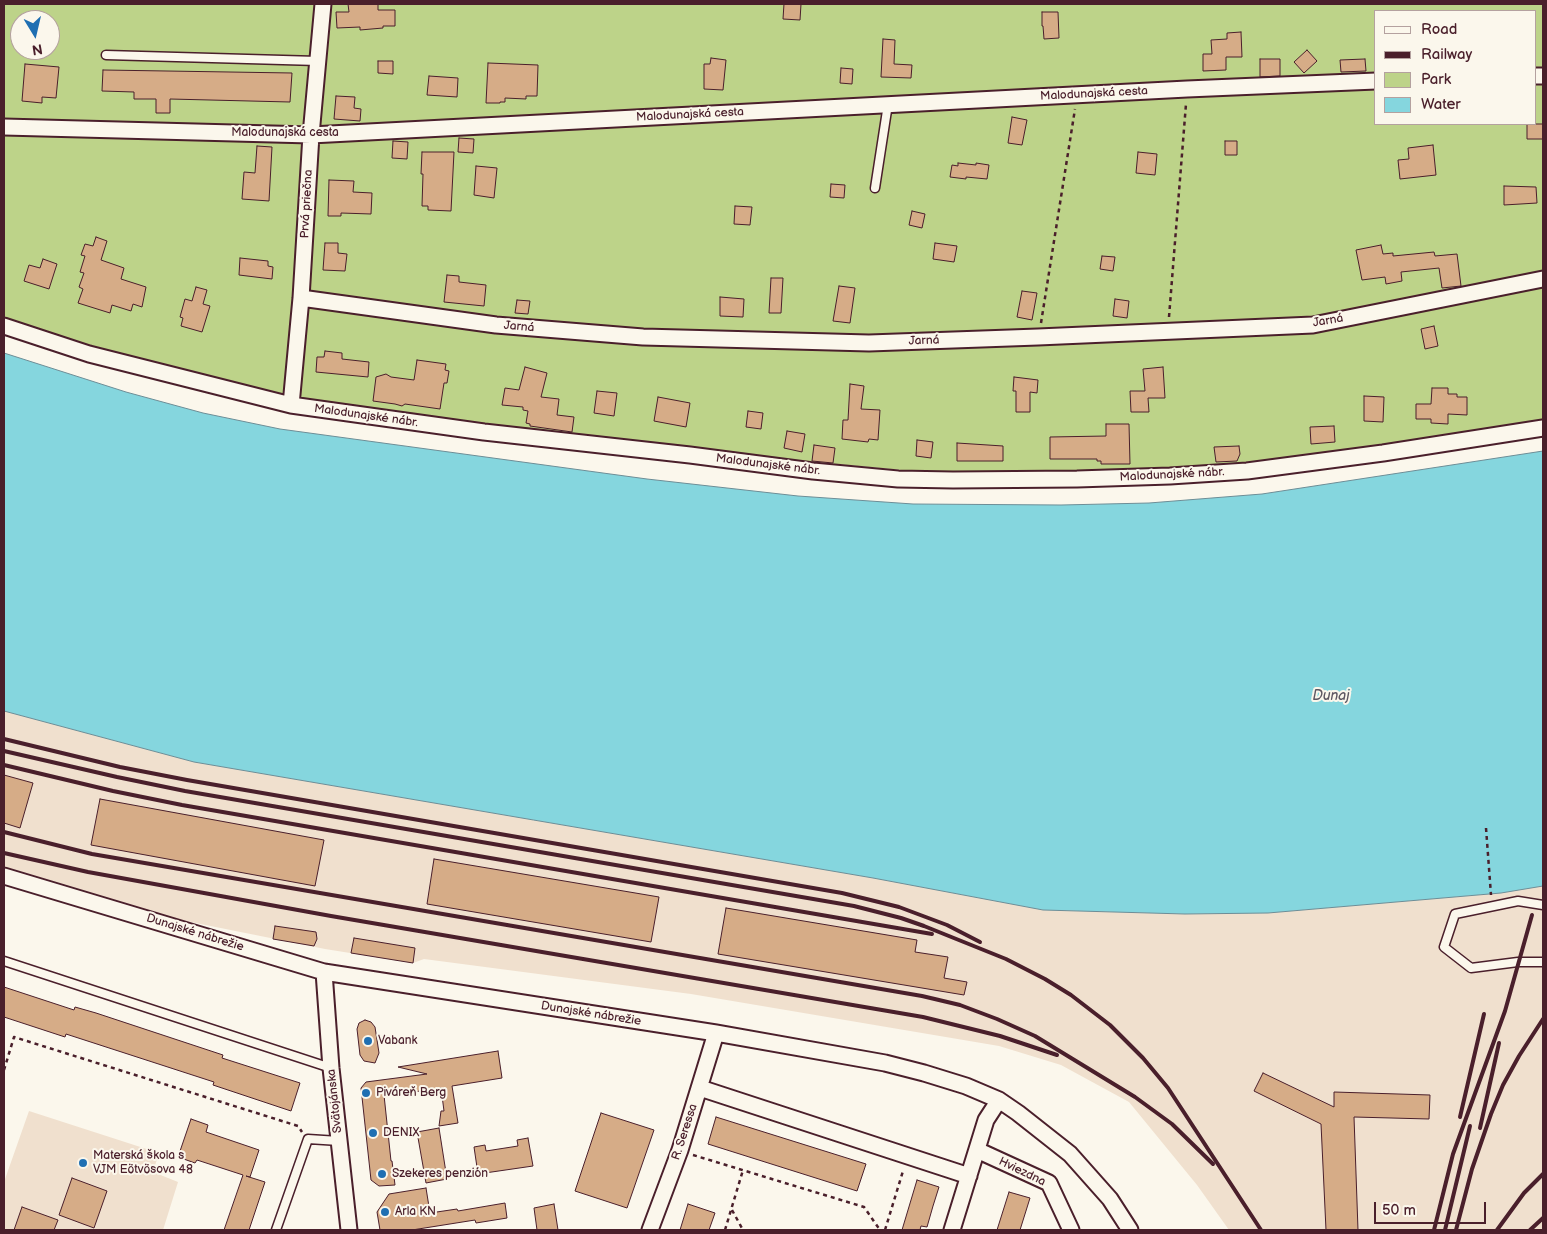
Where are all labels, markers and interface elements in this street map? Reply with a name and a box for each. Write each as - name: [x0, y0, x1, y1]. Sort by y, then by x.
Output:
- north arrow: [10, 10, 60, 60]
- legend: [1374, 10, 1537, 125]
- text: Road: [1421, 20, 1457, 39]
- text: N: [31, 40, 44, 59]
- text: Railway: [1421, 45, 1472, 64]
- text: Park: [1421, 70, 1451, 89]
- street label: Malodunajská cesta: [1040, 84, 1148, 104]
- text: Water: [1421, 95, 1461, 114]
- street label: Malodunajská cesta: [636, 105, 744, 125]
- street label: Malodunajská cesta: [231, 126, 339, 140]
- street label: Prvá priečna: [298, 169, 316, 239]
- street label: Jarná: [1312, 311, 1344, 331]
- street label: Jarná: [503, 318, 535, 336]
- street label: Jarná: [908, 333, 940, 349]
- street label: Malodunajské nábr.: [313, 402, 419, 430]
- street label: Malodunajské nábr.: [715, 451, 821, 479]
- street label: Malodunajské nábr.: [1119, 465, 1225, 485]
- water label: Dunaj: [1312, 688, 1350, 704]
- street label: Dunajské nábrežie: [144, 911, 246, 955]
- street label: Dunajské nábrežie: [540, 999, 642, 1029]
- place label: Vabank: [378, 1034, 417, 1048]
- marker: Vabank: [362, 1035, 374, 1047]
- street label: Svätojánska: [324, 1068, 346, 1134]
- place label: Piváreň Berg: [376, 1086, 446, 1100]
- marker: Piváreň Berg: [360, 1087, 372, 1099]
- street label: R. Seressa: [669, 1102, 701, 1162]
- place label: DENIX: [383, 1126, 419, 1140]
- marker: DENIX: [367, 1127, 379, 1139]
- place label: Materská škola s VJM Eötvösova 48: [93, 1149, 193, 1177]
- street label: Hviezdna: [996, 1154, 1048, 1190]
- marker: Materská škola s VJM Eötvösova 48: [77, 1157, 89, 1169]
- place label: Szekeres penzión: [392, 1167, 488, 1181]
- marker: Szekeres penzión: [376, 1168, 388, 1180]
- scale bar: [1377, 1192, 1490, 1224]
- text: 50 m: [1382, 1201, 1416, 1220]
- place label: Arla KN: [395, 1205, 436, 1219]
- marker: Arla KN: [379, 1206, 391, 1218]

